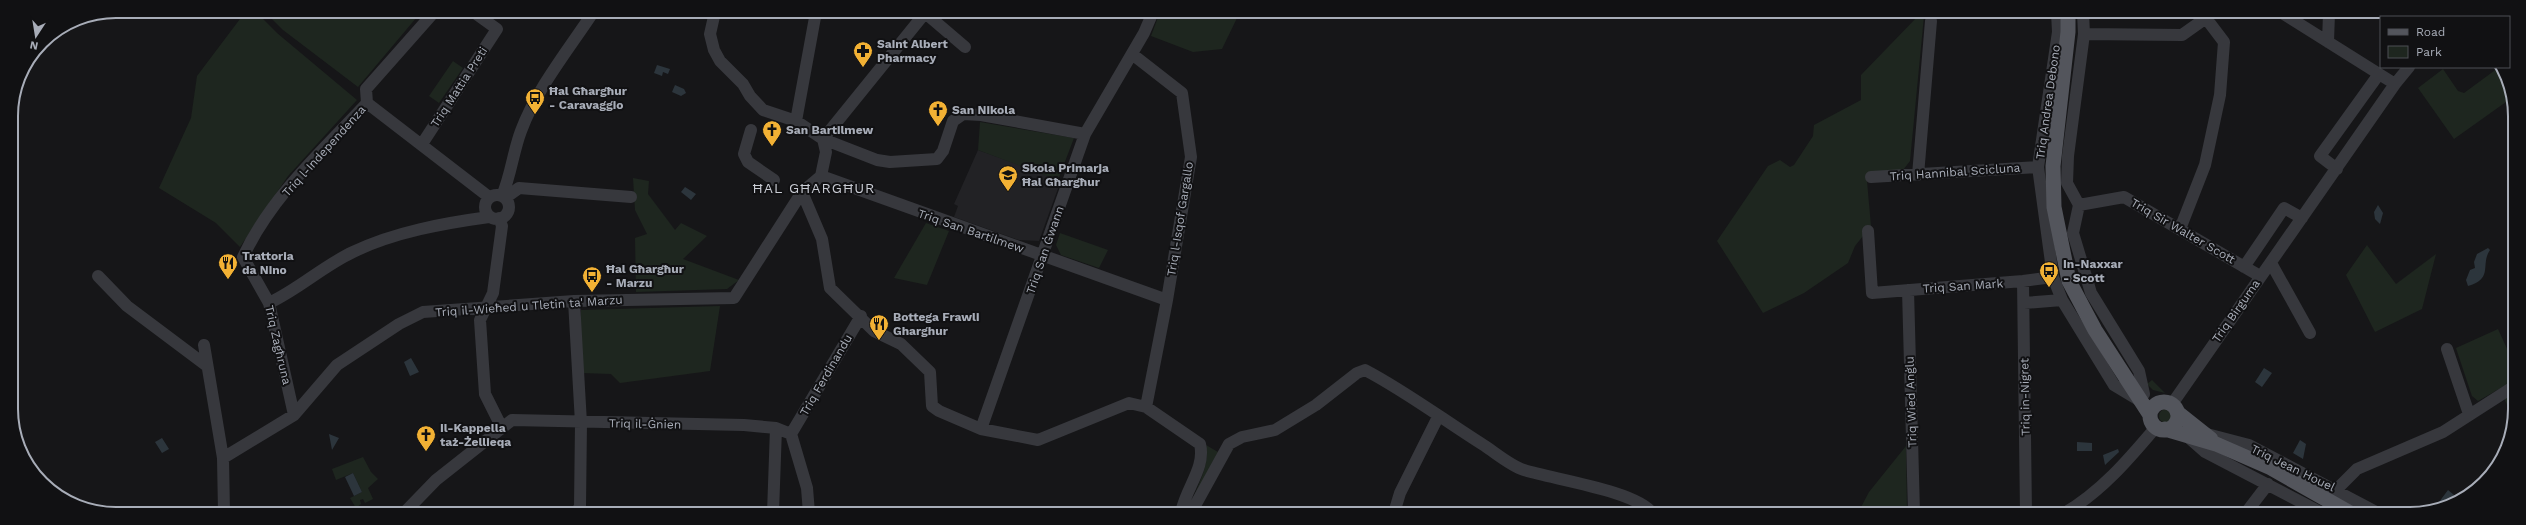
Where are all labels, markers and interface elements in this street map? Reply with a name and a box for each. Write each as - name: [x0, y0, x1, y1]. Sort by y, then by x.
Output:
- north arrow: [16, 16, 56, 56]
- legend: [2380, 16, 2510, 68]
- text: Road: [2416, 25, 2445, 39]
- place label: Saint Albert Pharmacy: [877, 37, 948, 65]
- text: N: [29, 38, 39, 52]
- pharmacy icon: Saint Albert Pharmacy: [852, 40, 874, 68]
- street label: Triq Mattia Preti: [428, 44, 490, 130]
- street label: Triq Andrea Debono: [2033, 44, 2063, 160]
- text: Park: [2416, 45, 2442, 59]
- place label: Ħal Għargħur - Caravaggio: [549, 84, 628, 112]
- bus stop icon: Ħal Għargħur - Caravaggio: [524, 87, 546, 115]
- church icon: San Nikola: [927, 99, 949, 127]
- street label: Triq l-Independenza: [279, 102, 369, 199]
- place label: San Nikola: [952, 103, 1015, 117]
- church icon: San Bartilmew: [761, 119, 783, 147]
- place label: San Bartilmew: [786, 123, 873, 137]
- street label: Triq Hannibal Scicluna: [1889, 160, 2021, 184]
- place label: Skola Primarja Ħal Għargħur: [1022, 161, 1109, 189]
- street label: Triq l-Isqof Gargallo: [1164, 161, 1196, 277]
- school or university icon: Skola Primarja Ħal Għargħur: [997, 164, 1019, 192]
- district label: ĦAL GĦARGĦUR: [753, 180, 875, 196]
- street label: Triq Sir Walter Scott: [2128, 195, 2238, 267]
- street label: Triq San Ġwann: [1023, 204, 1067, 296]
- street label: Triq San Bartilmew: [916, 206, 1026, 256]
- place label: Trattoria da Nino: [242, 249, 294, 277]
- restaurant icon: Trattoria da Nino: [217, 252, 239, 280]
- place label: In-Naxxar - Scott: [2063, 257, 2123, 285]
- bus stop icon: In-Naxxar - Scott: [2038, 260, 2060, 288]
- place label: Ħal Għargħur - Marzu: [606, 262, 685, 290]
- bus stop icon: Ħal Għargħur - Marzu: [581, 265, 603, 293]
- street label: Triq San Mark: [1922, 276, 2004, 296]
- street label: Triq Birguma: [2209, 277, 2263, 345]
- street label: Triq il-Wieħed u Tletin ta' Marzu: [435, 292, 623, 320]
- street label: Triq Zagħruna: [262, 304, 294, 386]
- place label: Bottega Frawli Gharghur: [893, 310, 980, 338]
- restaurant icon: Bottega Frawli Gharghur: [868, 313, 890, 341]
- street label: Triq Ferdinandu: [797, 332, 855, 418]
- street label: Triq Wied Anġlu: [1902, 356, 1920, 448]
- street label: Triq in-Nigret: [2017, 358, 2033, 436]
- street label: Triq il-Ġnien: [609, 416, 681, 432]
- place label: Il-Kappella taż-Żellieqa: [440, 421, 511, 449]
- church icon: Il-Kappella taż-Żellieqa: [415, 424, 437, 452]
- street label: Triq Jean Houel: [2249, 442, 2338, 495]

